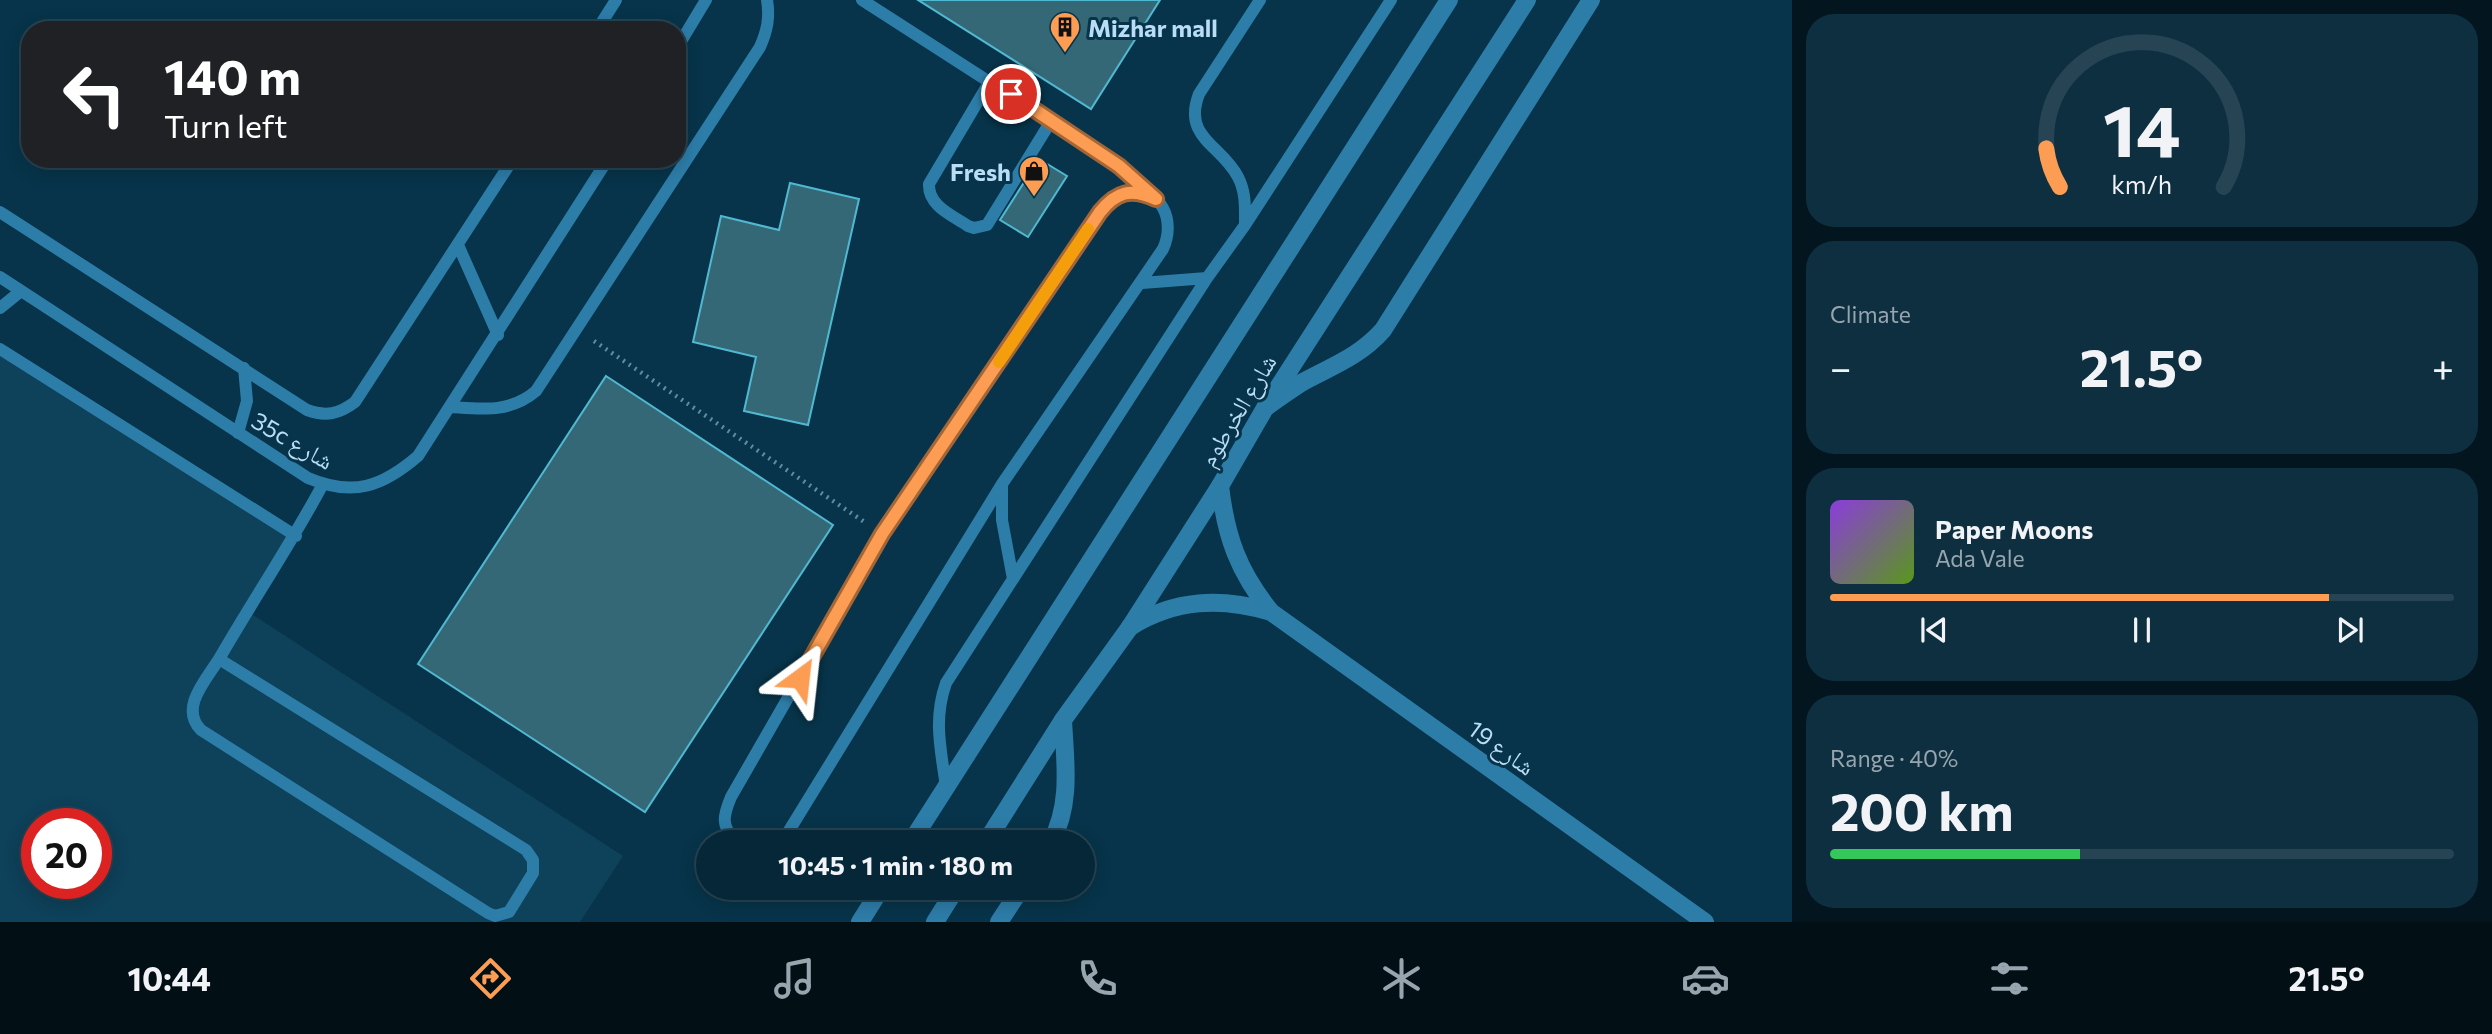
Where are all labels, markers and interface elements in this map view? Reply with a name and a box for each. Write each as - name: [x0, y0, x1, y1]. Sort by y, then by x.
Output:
- building icon: Mizhar mall: [1048, 10, 1082, 54]
- place label: Mizhar mall: [1088, 13, 1218, 42]
- text: 140 m: [164, 45, 301, 105]
- icon: left: [49, 49, 140, 140]
- pin: [981, 64, 1041, 124]
- icon: arrive: [992, 75, 1030, 113]
- text: 14: [2103, 83, 2181, 172]
- text: Turn left: [164, 105, 288, 145]
- shop icon: Fresh: [1017, 154, 1051, 198]
- place label: Fresh: [950, 157, 1011, 186]
- text: km/h: [2112, 168, 2172, 198]
- text: Climate: [1830, 300, 1911, 328]
- text: 21.5°: [2080, 334, 2203, 398]
- text: −: [1830, 343, 1852, 390]
- text: +: [2432, 343, 2454, 390]
- street label: شارع الخرطوم: [1192, 349, 1284, 473]
- street label: 35c شارع: [246, 405, 339, 477]
- text: Paper Moons: [1935, 513, 2093, 544]
- text: Ada Vale: [1935, 544, 2025, 572]
- icon: previous: [1915, 611, 1953, 649]
- icon: pause: [2123, 611, 2161, 649]
- icon: next: [2331, 611, 2369, 649]
- position arrow: [763, 641, 837, 715]
- street label: شارع 19: [1462, 713, 1541, 782]
- text: Range · 40%: [1830, 744, 1958, 772]
- text: 200 km: [1830, 778, 2014, 842]
- speed limit sign: 20: [21, 808, 112, 899]
- text: 10:45 · 1 min · 180 m: [778, 849, 1013, 880]
- icon: directions: [466, 954, 515, 1003]
- icon: music: [770, 954, 819, 1003]
- icon: phone: [1073, 954, 1122, 1003]
- icon: climate: [1377, 954, 1426, 1003]
- icon: car: [1681, 954, 1730, 1003]
- icon: filters: [1985, 954, 2034, 1003]
- text: 10:44: [127, 958, 211, 998]
- text: 21.5°: [2289, 958, 2365, 998]

